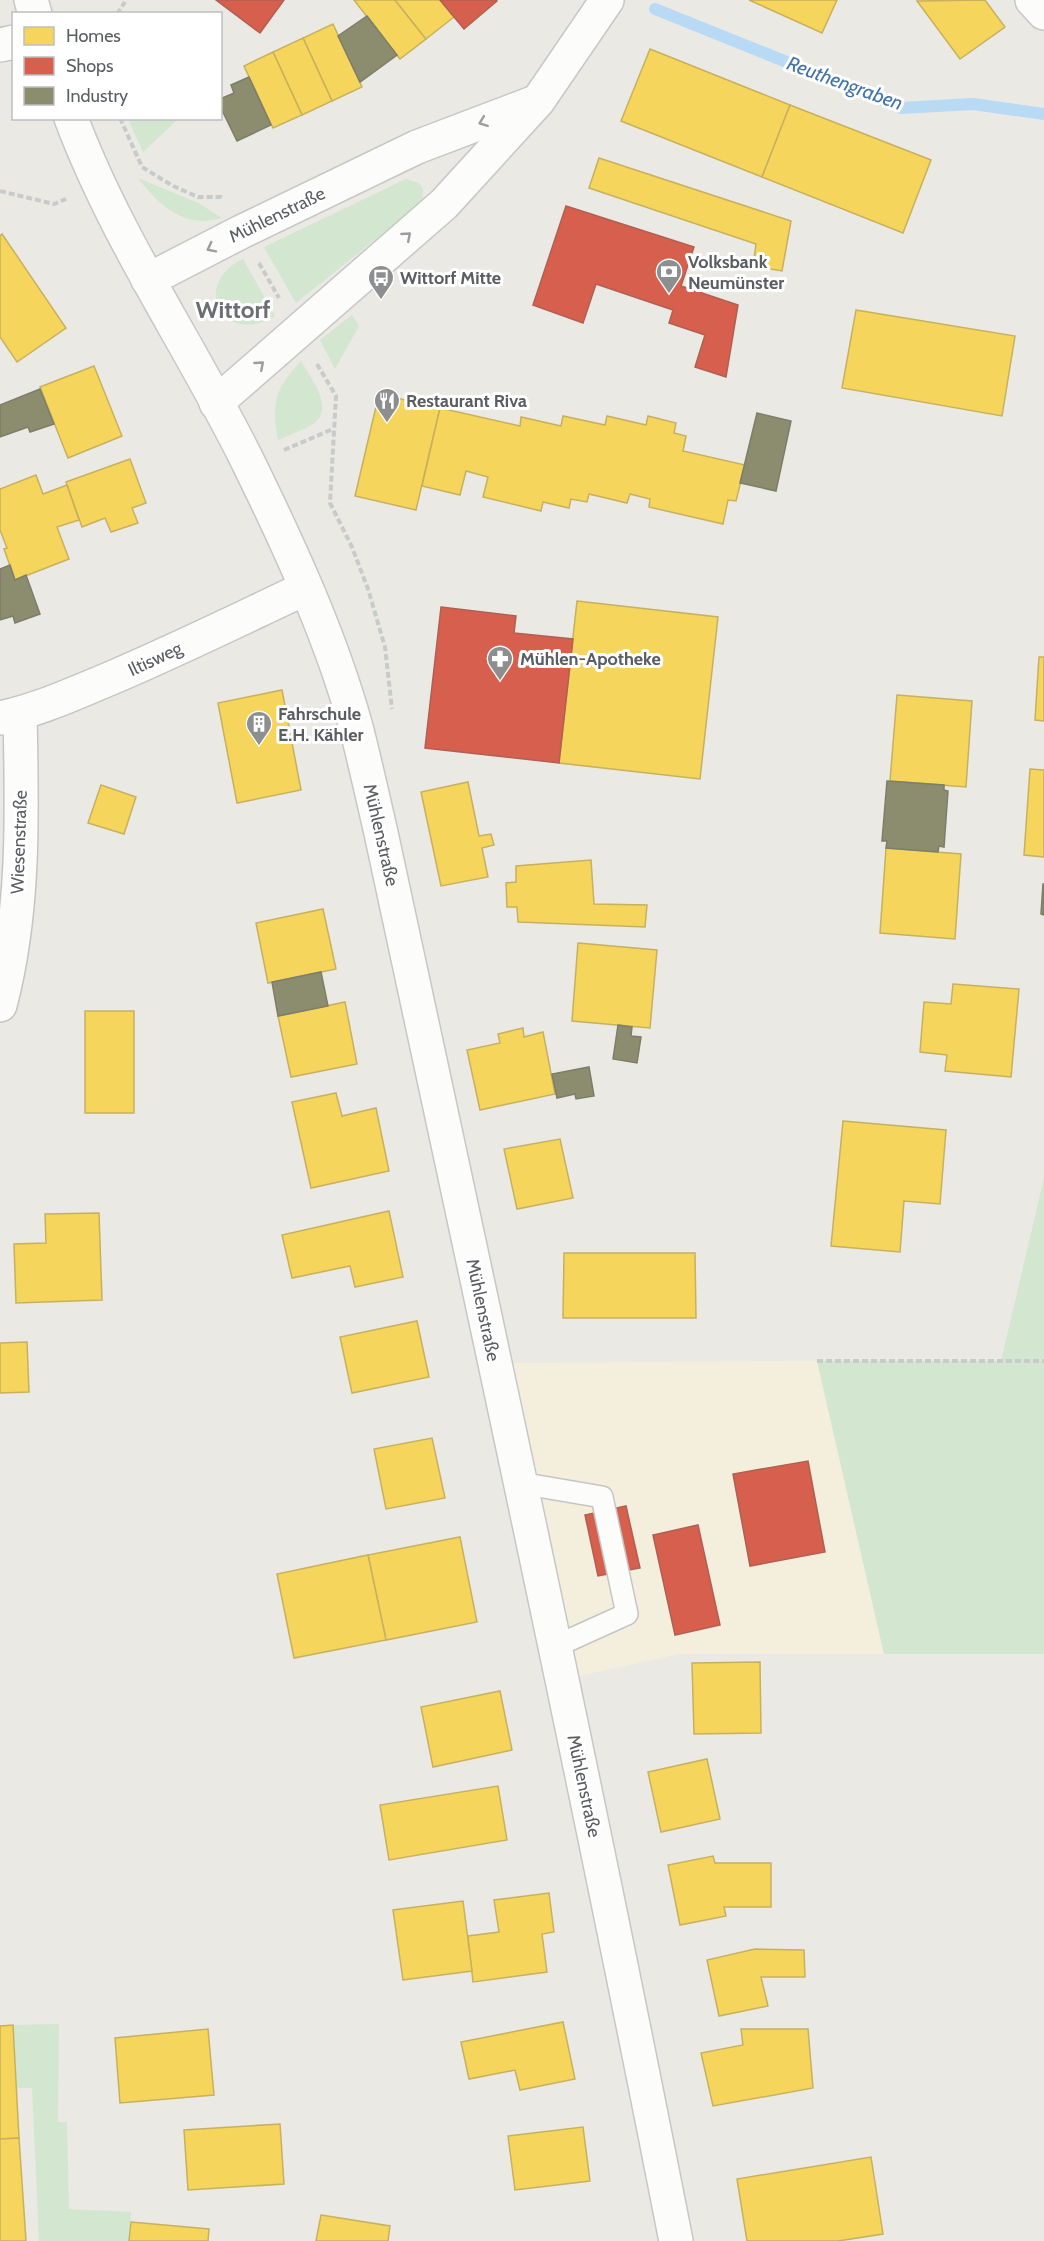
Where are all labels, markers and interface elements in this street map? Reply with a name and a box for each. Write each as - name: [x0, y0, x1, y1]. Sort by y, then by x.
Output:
- legend: [12, 12, 222, 120]
- text: Homes: [66, 25, 121, 47]
- water label: Reuthengraben: [784, 51, 906, 115]
- text: Shops: [66, 55, 114, 77]
- text: Industry: [66, 85, 128, 107]
- one-way arrow: [478, 115, 489, 127]
- street label: Mühlenstraße: [225, 182, 329, 248]
- one-way arrow: [400, 232, 411, 243]
- one-way arrow: [207, 241, 217, 252]
- place label: Volksbank Neumünster: [688, 251, 784, 294]
- bank icon: Volksbank Neumünster: [654, 257, 684, 295]
- bus stop icon: Wittorf Mitte: [366, 263, 396, 301]
- place label: Wittorf Mitte: [400, 267, 501, 289]
- district label: Wittorf: [195, 295, 271, 324]
- one-way arrow: [253, 361, 264, 372]
- restaurant icon: Restaurant Riva: [372, 386, 402, 424]
- place label: Restaurant Riva: [406, 390, 527, 412]
- street label: Iltisweg: [125, 637, 186, 681]
- pharmacy icon: Mühlen-Apotheke: [485, 644, 515, 682]
- place label: Mühlen-Apotheke: [520, 648, 661, 670]
- place label: Fahrschule E.H. Kähler: [278, 703, 363, 746]
- building icon: Fahrschule E.H. Kähler: [244, 709, 274, 747]
- street label: Mühlenstraße: [359, 782, 403, 888]
- street label: Wiesenstraße: [6, 790, 32, 894]
- street label: Mühlenstraße: [461, 1257, 505, 1363]
- street label: Mühlenstraße: [562, 1733, 606, 1839]

